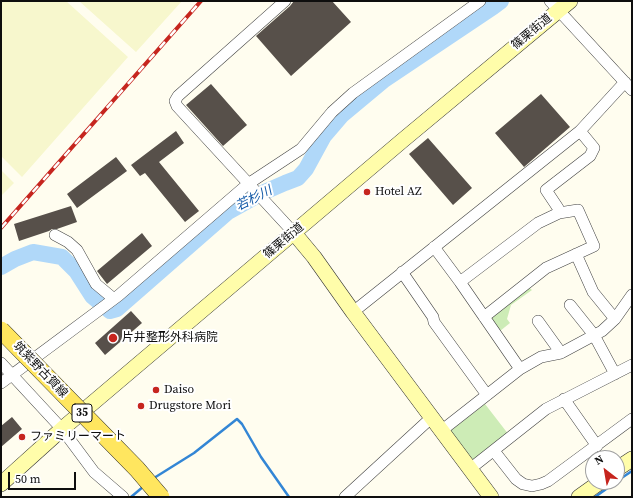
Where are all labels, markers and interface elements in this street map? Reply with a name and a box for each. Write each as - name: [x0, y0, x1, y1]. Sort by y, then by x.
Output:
- street label: 篠栗街道: [509, 11, 555, 53]
- water label: 若杉川: [233, 183, 275, 215]
- place label: Hotel AZ: [375, 185, 422, 199]
- marker: Hotel AZ: [362, 187, 372, 197]
- street label: 篠栗街道: [261, 220, 307, 262]
- place label: 片井整形外科病院: [122, 331, 218, 345]
- marker: 片井整形外科病院: [107, 332, 119, 344]
- street label: 筑紫野古賀線: [10, 339, 70, 401]
- place label: Daiso: [164, 383, 194, 397]
- marker: Daiso: [151, 385, 161, 395]
- place label: Drugstore Mori: [149, 399, 231, 413]
- marker: Drugstore Mori: [136, 401, 146, 411]
- road number: 35: [72, 404, 92, 422]
- place label: ファミリーマート: [30, 430, 126, 444]
- marker: ファミリーマート: [17, 432, 27, 442]
- north arrow: [585, 450, 625, 490]
- text: N: [592, 452, 606, 469]
- scale bar: [10, 464, 78, 490]
- text: 50 m: [15, 471, 41, 487]

